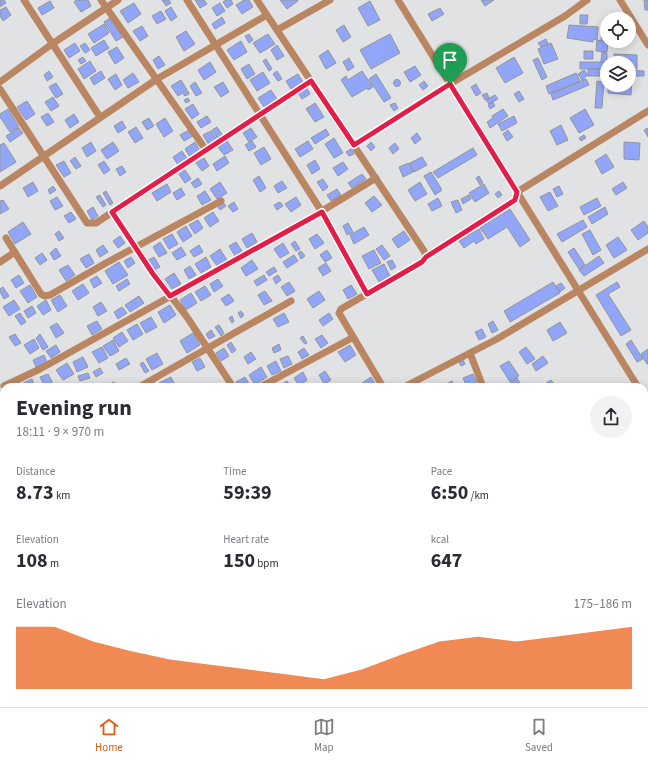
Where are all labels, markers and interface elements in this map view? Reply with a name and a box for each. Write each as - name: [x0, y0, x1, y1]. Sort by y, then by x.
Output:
- map controls: [600, 12, 636, 92]
- button: locate: [600, 12, 636, 48]
- pin: [433, 43, 467, 84]
- icon: arrive: [439, 49, 461, 71]
- button: layers: [600, 56, 636, 92]
- text: Evening run: [16, 392, 132, 424]
- button: share: [590, 396, 632, 438]
- text: 18:11 · 9 × 970 m: [16, 423, 104, 441]
- text: Distance: [16, 464, 55, 479]
- text: Time: [223, 464, 247, 479]
- text: Pace: [431, 464, 452, 479]
- text: 8.73: [16, 479, 54, 507]
- text: 59:39: [223, 479, 272, 507]
- text: 6:50: [431, 479, 468, 507]
- text: km: [54, 488, 70, 503]
- text: /km: [468, 488, 489, 503]
- text: Elevation: [16, 532, 59, 547]
- text: Heart rate: [223, 532, 269, 547]
- text: kcal: [431, 532, 449, 547]
- text: 108: [16, 547, 48, 575]
- text: 150: [223, 547, 255, 575]
- text: 647: [431, 547, 462, 575]
- text: m: [48, 556, 59, 571]
- text: bpm: [255, 556, 279, 571]
- text: Elevation: [16, 595, 67, 613]
- text: 175–186 m: [574, 595, 632, 613]
- tab: Home: [95, 716, 123, 755]
- tab: Map: [313, 716, 335, 755]
- tab: Saved: [525, 716, 553, 755]

